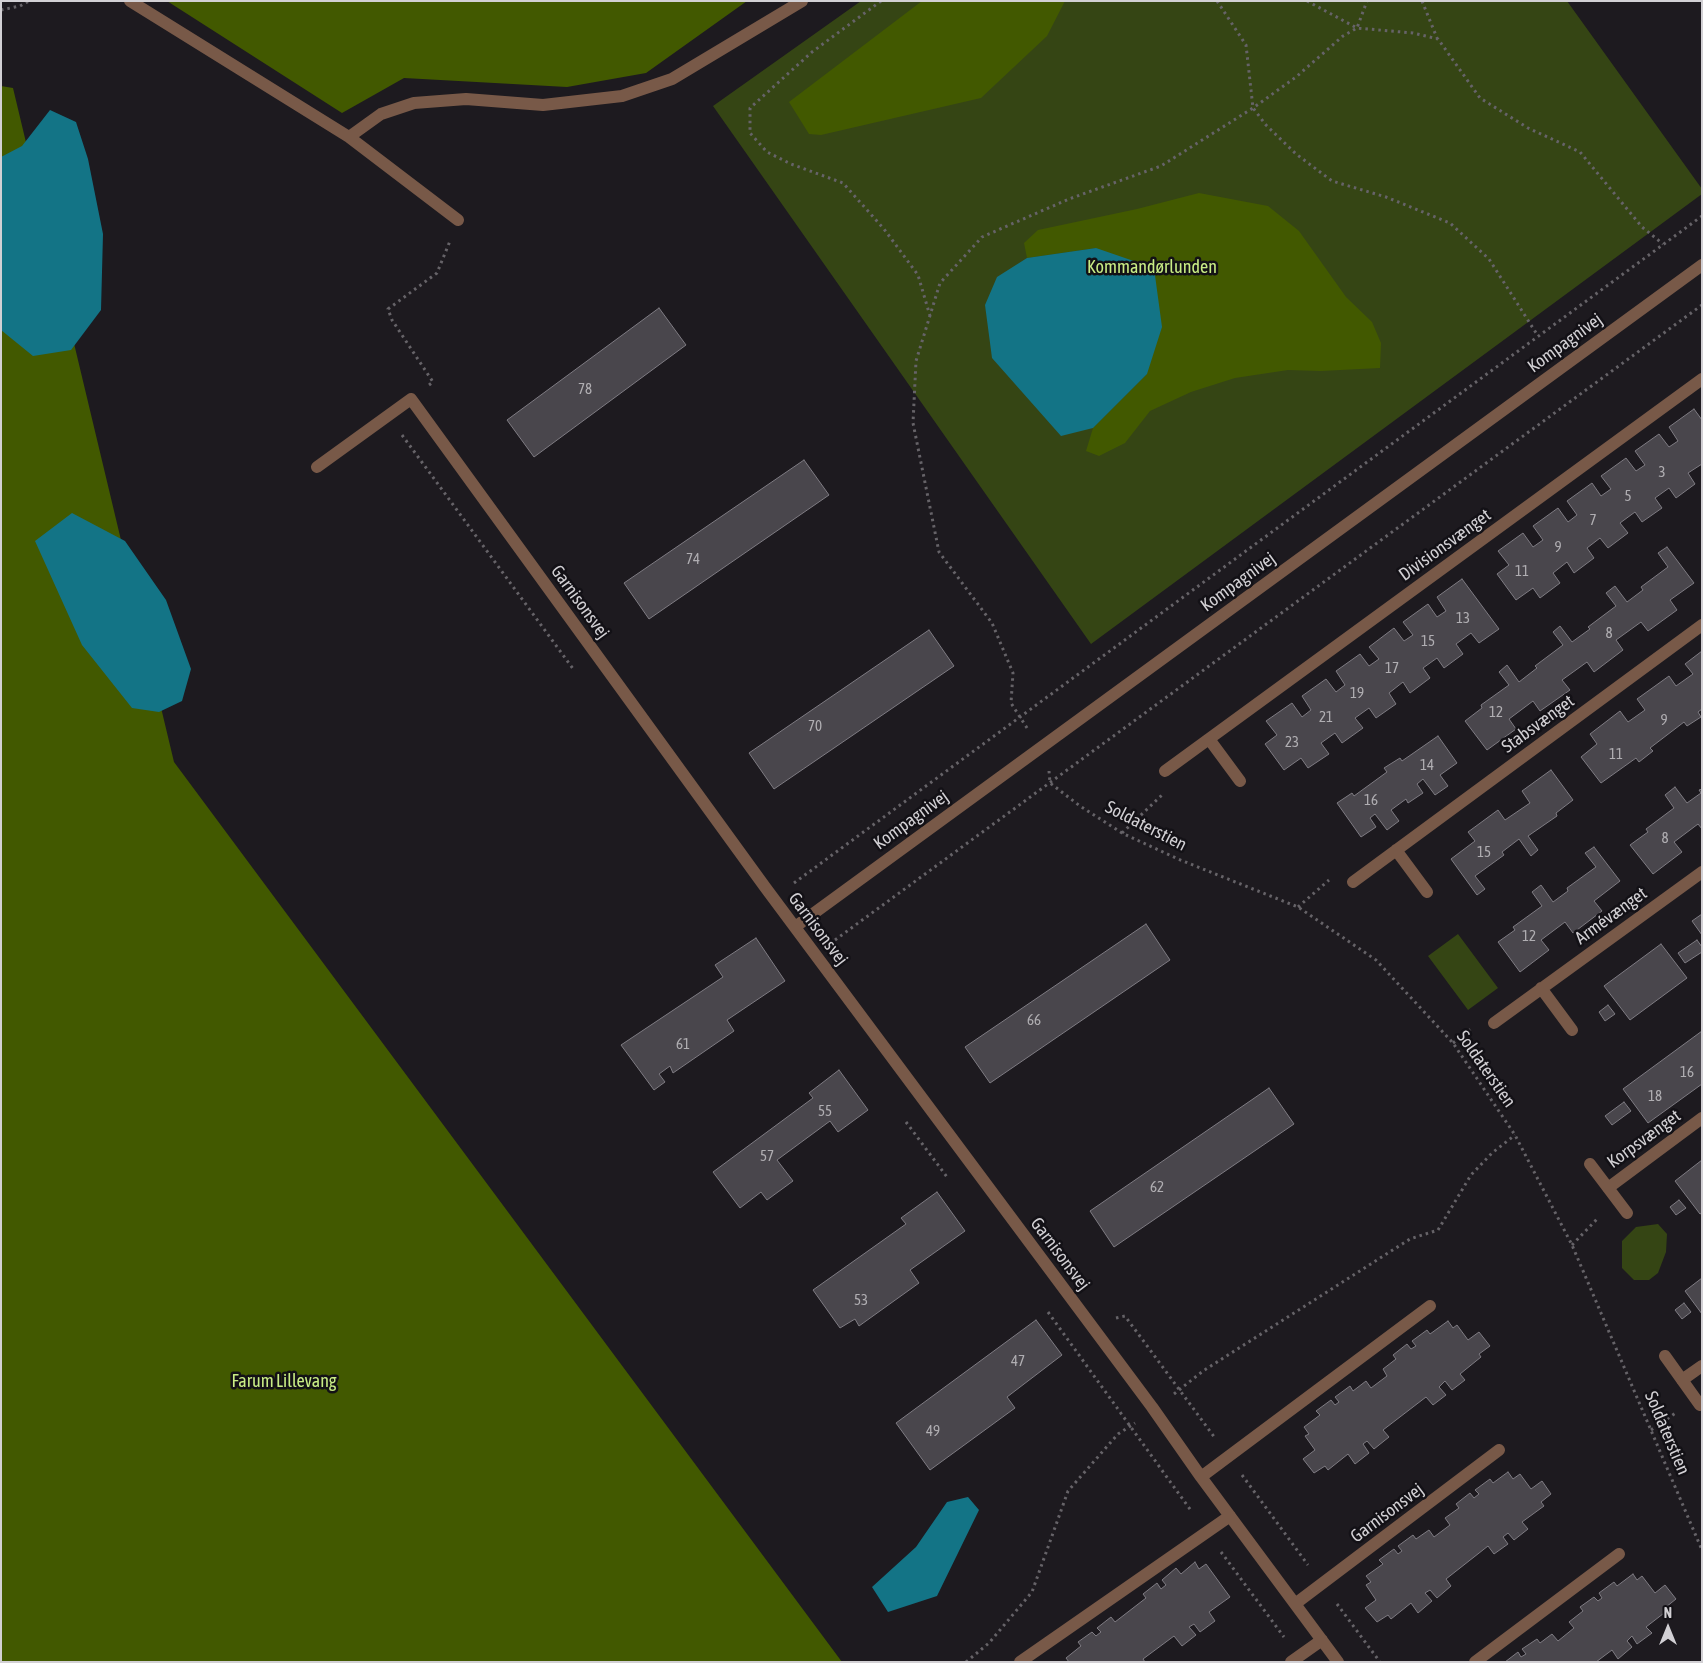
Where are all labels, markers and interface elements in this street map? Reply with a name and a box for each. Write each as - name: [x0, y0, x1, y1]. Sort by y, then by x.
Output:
- park label: Kommandørlunden: [1087, 256, 1217, 278]
- street label: Kompagnivej: [1523, 309, 1607, 377]
- house number: 78: [578, 380, 592, 398]
- house number: 3: [1658, 463, 1666, 481]
- house number: 5: [1624, 487, 1632, 505]
- street label: Divisionsvænget: [1395, 504, 1495, 586]
- house number: 7: [1589, 511, 1597, 529]
- house number: 9: [1554, 538, 1562, 556]
- street label: Kompagnivej: [1196, 548, 1280, 616]
- house number: 74: [686, 550, 700, 568]
- street label: Garnisonsvej: [546, 561, 614, 643]
- house number: 11: [1515, 562, 1529, 580]
- house number: 13: [1456, 609, 1470, 627]
- house number: 8: [1605, 624, 1613, 642]
- house number: 15: [1421, 632, 1435, 650]
- house number: 17: [1385, 659, 1399, 677]
- house number: 19: [1350, 684, 1364, 702]
- street label: Stabsvænget: [1498, 690, 1578, 758]
- house number: 12: [1489, 703, 1503, 721]
- house number: 21: [1319, 708, 1333, 726]
- house number: 9: [1660, 711, 1668, 729]
- house number: 70: [808, 717, 822, 735]
- house number: 23: [1285, 733, 1299, 751]
- house number: 11: [1609, 745, 1623, 763]
- house number: 14: [1420, 756, 1434, 774]
- street label: Kompagnivej: [869, 786, 953, 854]
- house number: 16: [1364, 791, 1378, 809]
- street label: Soldaterstien: [1102, 796, 1190, 856]
- house number: 8: [1661, 829, 1669, 847]
- house number: 15: [1477, 843, 1491, 861]
- street label: Armévænget: [1571, 883, 1651, 949]
- street label: Garnisonsvej: [784, 888, 852, 970]
- house number: 12: [1522, 927, 1536, 945]
- house number: 66: [1027, 1011, 1041, 1029]
- street label: Soldaterstien: [1452, 1027, 1520, 1111]
- house number: 61: [676, 1035, 690, 1053]
- house number: 16: [1680, 1063, 1694, 1081]
- house number: 18: [1648, 1087, 1662, 1105]
- house number: 55: [818, 1102, 832, 1120]
- street label: Korpsvænget: [1603, 1105, 1685, 1173]
- house number: 57: [760, 1147, 774, 1165]
- house number: 62: [1150, 1178, 1164, 1196]
- street label: Garnisonsvej: [1026, 1213, 1094, 1295]
- house number: 53: [854, 1291, 868, 1309]
- house number: 47: [1011, 1352, 1025, 1370]
- park label: Farum Lillevang: [231, 1370, 337, 1392]
- street label: Soldaterstien: [1640, 1388, 1694, 1478]
- house number: 49: [926, 1422, 940, 1440]
- street label: Garnisonsvej: [1346, 1479, 1428, 1547]
- north arrow: [1643, 1603, 1693, 1653]
- text: N: [1664, 1605, 1672, 1621]

